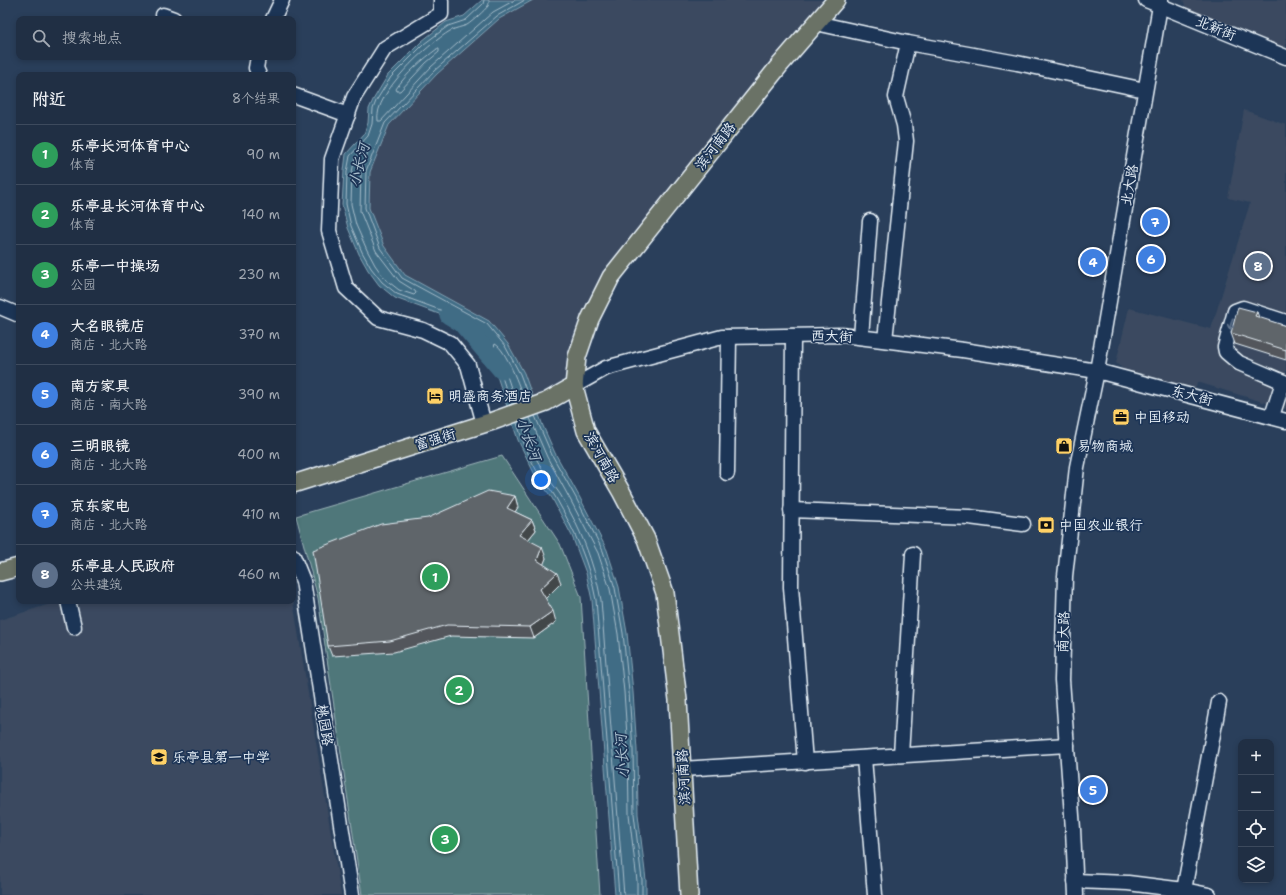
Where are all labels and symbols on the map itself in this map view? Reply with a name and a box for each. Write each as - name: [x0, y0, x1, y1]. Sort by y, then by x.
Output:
- street label: 北新街: [1193, 12, 1239, 44]
- street label: 滨河南路: [691, 118, 739, 174]
- water label: 小长河: [344, 138, 375, 189]
- street label: 北大路: [1116, 163, 1142, 207]
- pin: 7: [1142, 207, 1168, 237]
- pin: 6: [1138, 244, 1164, 274]
- pin: 4: [1080, 247, 1106, 277]
- pin: 8: [1245, 251, 1271, 281]
- one-way arrow: [1227, 317, 1234, 330]
- street label: 西大街: [811, 326, 853, 346]
- street label: 东大街: [1169, 381, 1215, 409]
- hotel icon: 明盛商务酒店: [425, 386, 445, 406]
- place label: 明盛商务酒店: [448, 387, 532, 405]
- office icon: 中国移动: [1111, 407, 1131, 427]
- place label: 中国移动: [1134, 408, 1190, 426]
- water label: 小长河: [512, 414, 547, 466]
- street label: 富强街: [412, 424, 458, 454]
- street label: 滨河南路: [581, 428, 623, 486]
- shop icon: 易物商城: [1054, 436, 1074, 456]
- place label: 易物商城: [1077, 437, 1133, 455]
- your location: [531, 470, 551, 490]
- bank icon: 中国农业银行: [1036, 515, 1056, 535]
- place label: 中国农业银行: [1059, 516, 1143, 534]
- pin: 1: [422, 562, 448, 592]
- street label: 南大路: [1053, 611, 1073, 653]
- pin: 2: [446, 675, 472, 705]
- street label: 桃园路: [313, 703, 337, 747]
- water label: 小长河: [610, 730, 634, 779]
- school or university icon: 乐亭县第一中学: [149, 747, 169, 767]
- place label: 乐亭县第一中学: [172, 748, 270, 766]
- street label: 滨河南路: [673, 749, 693, 805]
- pin: 5: [1080, 775, 1106, 805]
- pin: 3: [432, 824, 458, 854]

